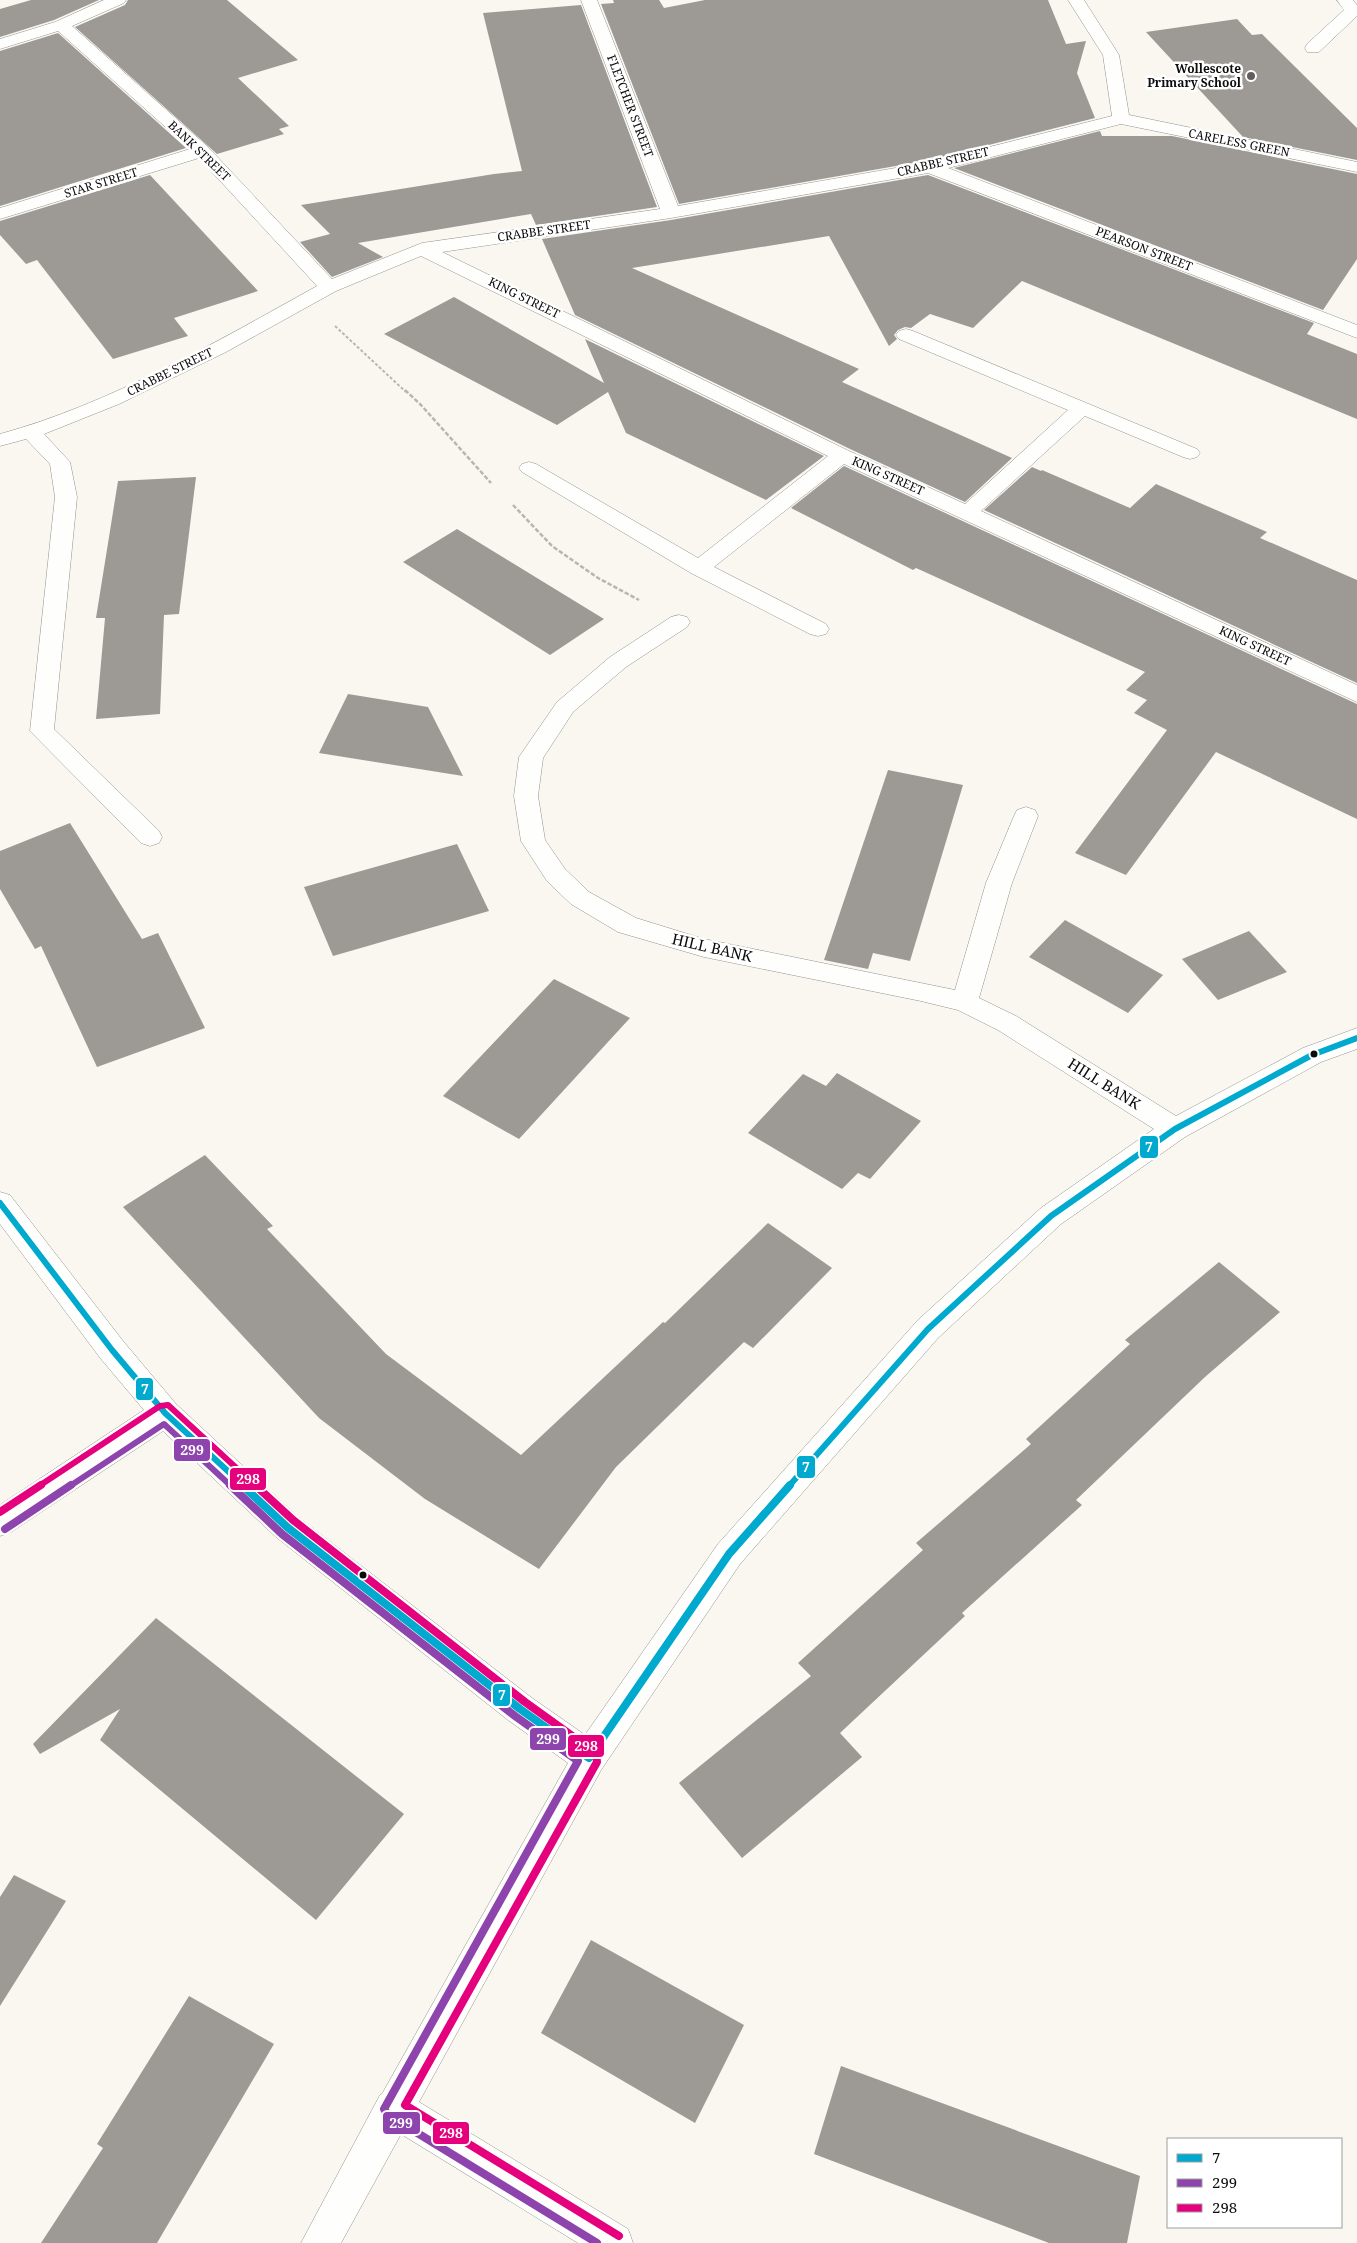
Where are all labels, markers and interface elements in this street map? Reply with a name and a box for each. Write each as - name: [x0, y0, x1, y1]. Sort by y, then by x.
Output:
- street label: FLETCHER STREET: [603, 52, 658, 160]
- place label: Wollescote Primary School: [1147, 60, 1242, 91]
- marker: Wollescote Primary School: [1245, 70, 1257, 82]
- street label: BANK STREET: [164, 117, 235, 185]
- street label: CARELESS GREEN: [1187, 124, 1291, 161]
- street label: CRABBE STREET: [895, 143, 991, 180]
- street label: STAR STREET: [62, 163, 140, 202]
- street label: CRABBE STREET: [496, 215, 592, 245]
- street label: PEARSON STREET: [1093, 222, 1196, 275]
- street label: KING STREET: [486, 273, 563, 322]
- street label: CRABBE STREET: [124, 343, 216, 400]
- street label: KING STREET: [849, 452, 928, 499]
- street label: KING STREET: [1217, 621, 1294, 670]
- street label: HILL BANK: [670, 928, 755, 966]
- unlabelled marker: [1309, 1049, 1319, 1059]
- street label: HILL BANK: [1064, 1053, 1145, 1114]
- line badge: 7: [1139, 1135, 1159, 1159]
- text: 7: [1145, 1137, 1153, 1156]
- line badge: 7: [135, 1377, 154, 1401]
- text: 7: [141, 1379, 149, 1398]
- line badge: 299: [173, 1438, 211, 1462]
- text: 299: [180, 1440, 204, 1459]
- line badge: 7: [796, 1455, 816, 1479]
- text: 7: [802, 1457, 810, 1476]
- line badge: 298: [229, 1467, 267, 1491]
- text: 298: [236, 1469, 260, 1488]
- unlabelled marker: [358, 1570, 368, 1580]
- line badge: 7: [492, 1683, 511, 1707]
- text: 7: [498, 1685, 506, 1704]
- line badge: 299: [529, 1727, 567, 1751]
- text: 299: [536, 1729, 560, 1748]
- line badge: 298: [567, 1734, 605, 1758]
- text: 298: [574, 1736, 598, 1755]
- line badge: 299: [382, 2111, 421, 2135]
- text: 299: [389, 2113, 413, 2132]
- line badge: 298: [432, 2121, 470, 2145]
- text: 298: [439, 2123, 463, 2142]
- legend: [1167, 2138, 1342, 2228]
- text: 7: [1212, 2147, 1220, 2167]
- text: 299: [1212, 2172, 1237, 2192]
- text: 298: [1212, 2197, 1237, 2217]

